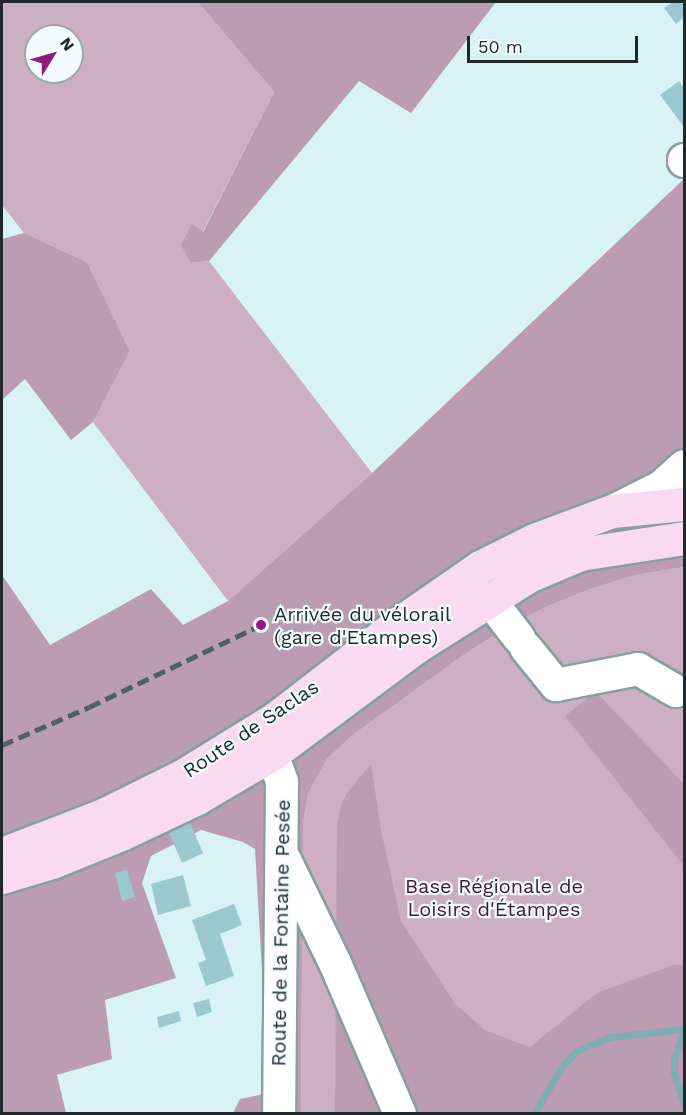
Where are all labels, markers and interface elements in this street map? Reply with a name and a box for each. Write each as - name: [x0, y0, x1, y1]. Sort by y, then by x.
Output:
- north arrow: [24, 24, 84, 84]
- scale bar: [470, 24, 641, 62]
- text: N: [56, 34, 78, 55]
- text: 50 m: [478, 36, 523, 57]
- place label: Arrivée du vélorail (gare d'Etampes): [274, 602, 452, 649]
- marker: Arrivée du vélorail (gare d'Etampes): [252, 616, 270, 634]
- street label: Route de Saclas: [179, 675, 323, 783]
- street label: Route de la Fontaine Pesée: [267, 799, 295, 1067]
- park label: Base Régionale de Loisirs d'Étampes: [405, 875, 583, 922]

